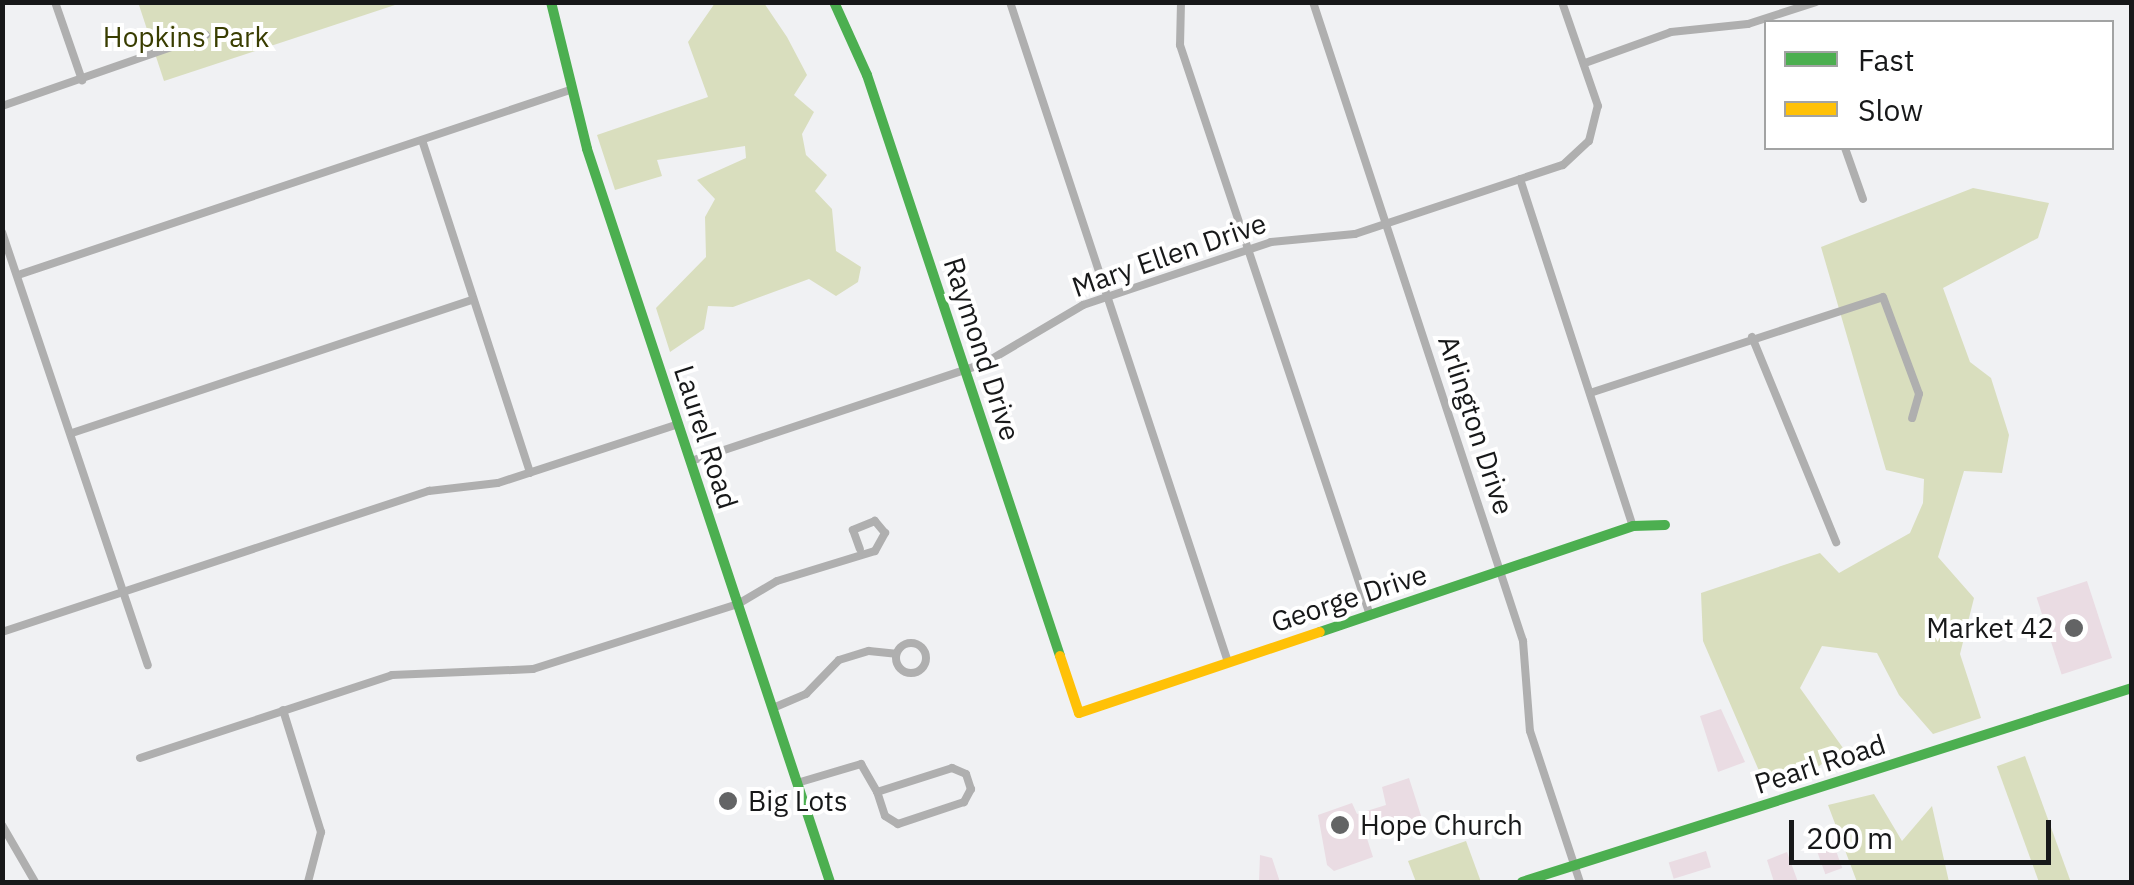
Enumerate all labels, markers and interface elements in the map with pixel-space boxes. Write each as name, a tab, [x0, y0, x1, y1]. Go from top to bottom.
park label: Hopkins Park	[103, 20, 269, 54]
legend	[1764, 20, 2114, 150]
text: Fast	[1858, 40, 1915, 79]
text: Slow	[1858, 90, 1923, 129]
street label: Mary Ellen Drive	[1068, 206, 1270, 304]
street label: Raymond Drive	[937, 253, 1027, 445]
street label: Arlington Drive	[1431, 331, 1521, 519]
street label: Laurel Road	[667, 361, 745, 513]
street label: George Drive	[1267, 557, 1431, 639]
place label: Market 42	[1926, 611, 2054, 645]
marker: Market 42	[2063, 617, 2085, 639]
street label: Pearl Road	[1750, 727, 1890, 801]
place label: Big Lots	[748, 784, 848, 818]
marker: Big Lots	[717, 790, 739, 812]
scale bar	[1794, 800, 2056, 862]
place label: Hope Church	[1360, 808, 1523, 842]
marker: Hope Church	[1329, 814, 1351, 836]
text: 200 m	[1806, 818, 1893, 857]

